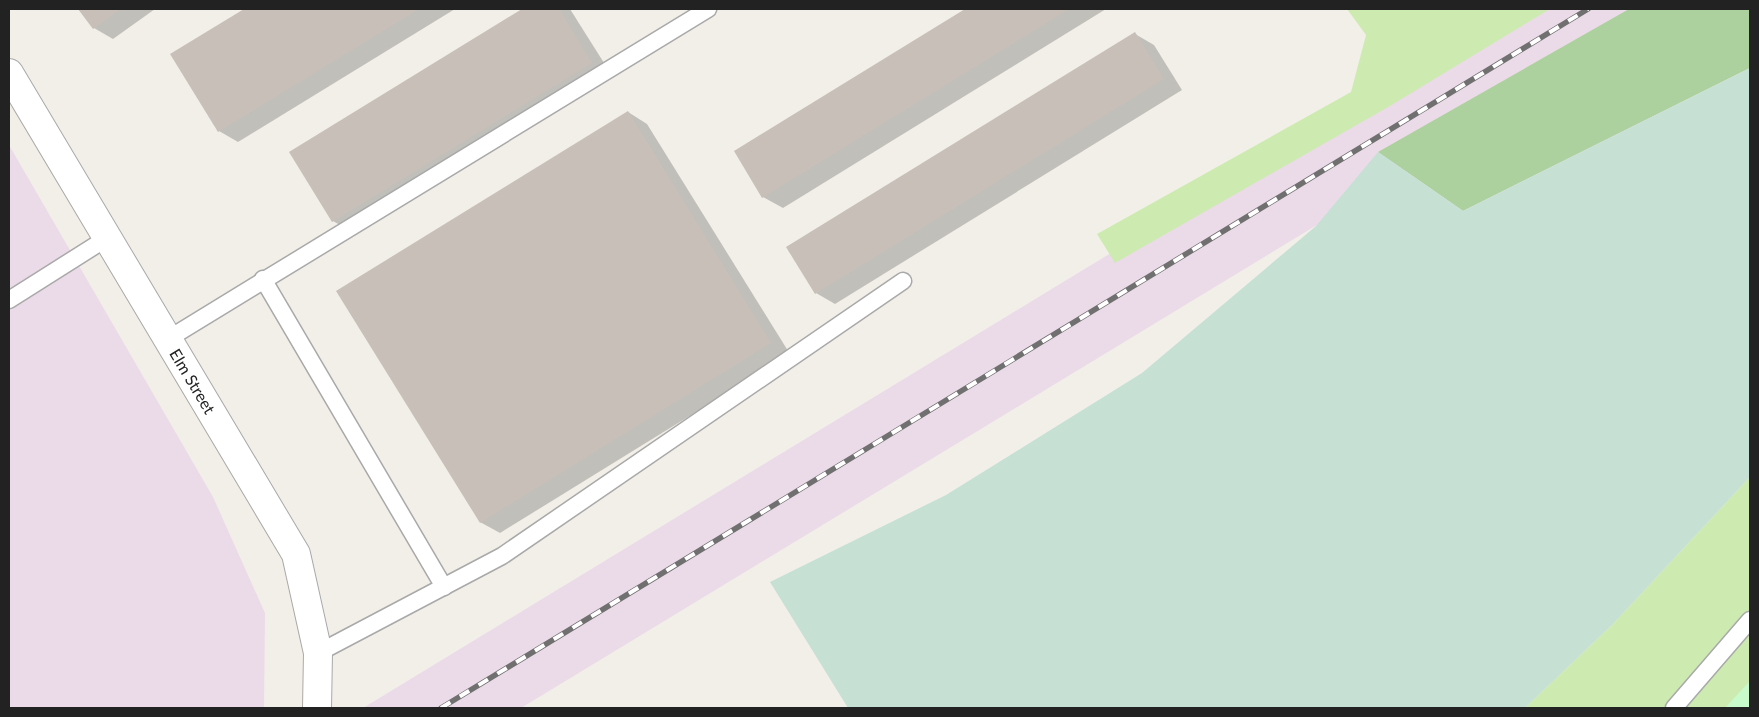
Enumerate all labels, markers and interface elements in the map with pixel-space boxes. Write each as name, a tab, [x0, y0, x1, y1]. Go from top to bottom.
street label: Elm Street	[166, 345, 220, 417]

